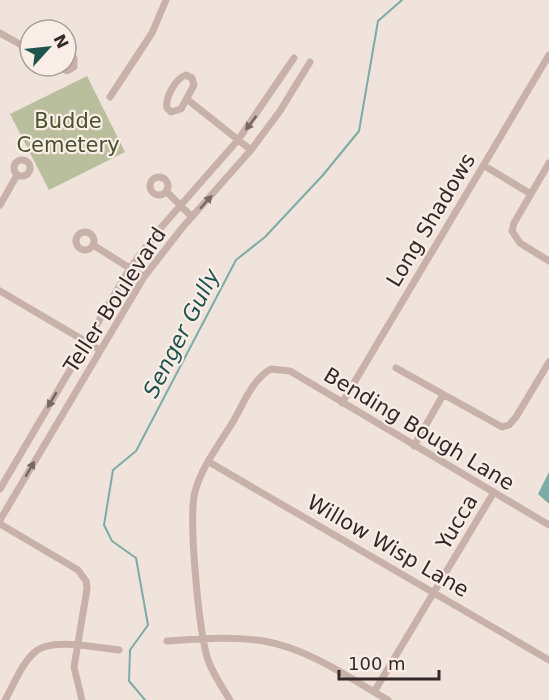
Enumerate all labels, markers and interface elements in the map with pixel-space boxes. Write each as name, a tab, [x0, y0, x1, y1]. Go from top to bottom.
north arrow	[18, 18, 78, 78]
text: N	[49, 31, 72, 52]
park label: Budde Cemetery	[16, 109, 120, 157]
one-way arrow	[245, 115, 257, 131]
street label: Long Shadows	[382, 149, 480, 291]
one-way arrow	[198, 195, 212, 209]
street label: Teller Boulevard	[59, 223, 171, 378]
water label: Senger Gully	[138, 264, 225, 402]
street label: Bending Bough Lane	[319, 363, 519, 495]
one-way arrow	[47, 392, 57, 409]
one-way arrow	[24, 461, 34, 478]
street label: Willow Wisp Lane	[303, 490, 473, 602]
street label: Yucca	[431, 490, 483, 555]
scale bar	[339, 643, 440, 681]
text: 100 m	[348, 653, 406, 674]

